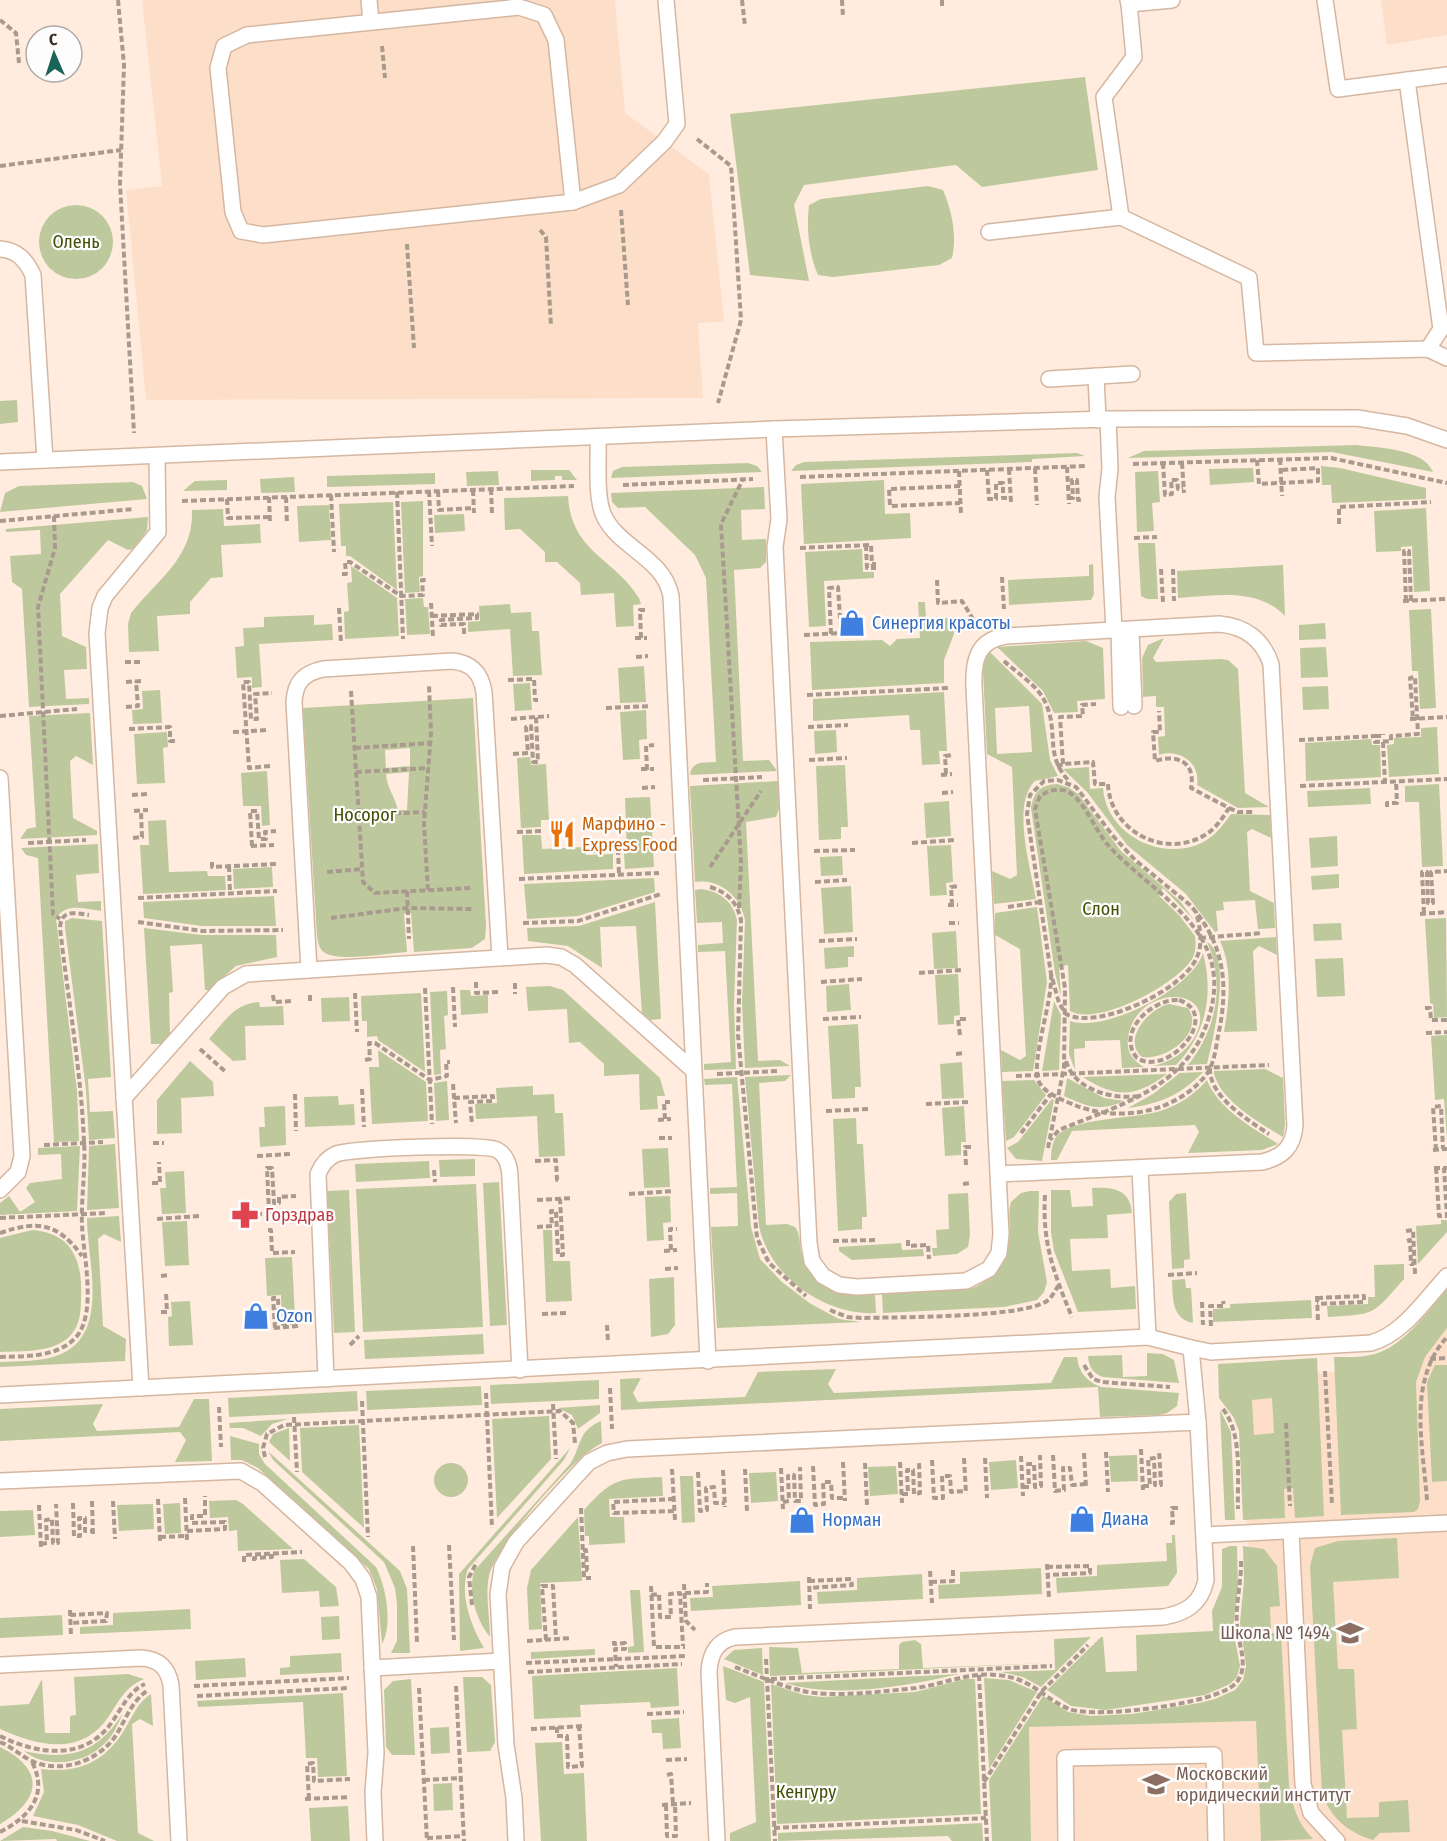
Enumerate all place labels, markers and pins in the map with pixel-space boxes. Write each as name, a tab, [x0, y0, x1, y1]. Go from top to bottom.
shop icon: Синергия красоты	[837, 608, 867, 638]
place label: Синергия красоты	[872, 612, 1011, 634]
place label: Марфино - Express Food	[582, 813, 678, 856]
restaurant icon: Марфино - Express Food	[547, 819, 577, 849]
pharmacy icon: Горздрав	[230, 1200, 260, 1230]
place label: Горздрав	[265, 1204, 334, 1226]
shop icon: Ozon	[241, 1301, 271, 1331]
place label: Ozon	[276, 1305, 313, 1327]
shop icon: Диана	[1067, 1504, 1097, 1534]
shop icon: Норман	[787, 1505, 817, 1535]
place label: Диана	[1101, 1508, 1149, 1530]
place label: Норман	[822, 1509, 881, 1531]
school or university icon: Школа № 1494	[1335, 1618, 1365, 1648]
place label: Школа № 1494	[1220, 1622, 1330, 1644]
place label: Московский юридический институт	[1176, 1763, 1352, 1806]
school or university icon: Московский юридический институт	[1141, 1769, 1171, 1799]

